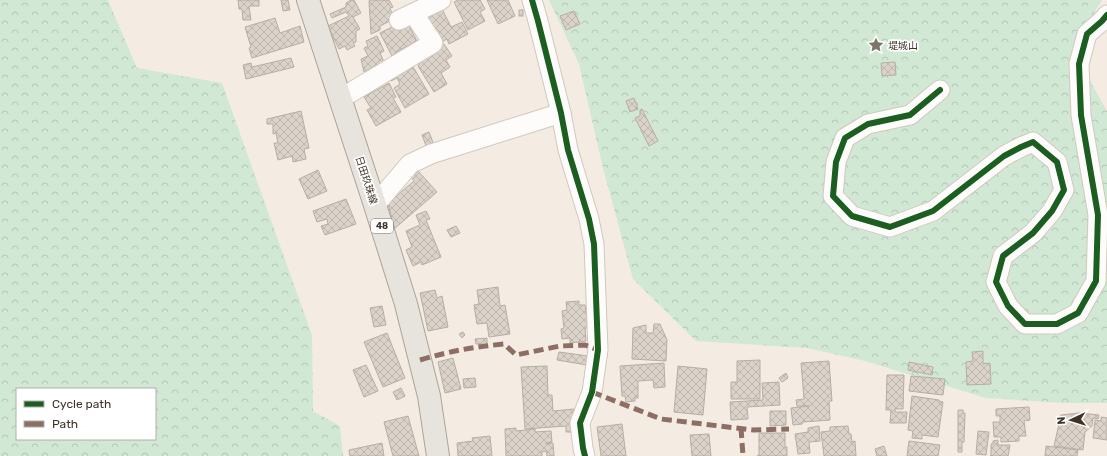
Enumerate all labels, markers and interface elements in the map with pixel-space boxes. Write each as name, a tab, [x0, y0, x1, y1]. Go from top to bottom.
place icon: 堤城山	[867, 36, 885, 54]
place label: 堤城山	[888, 40, 918, 52]
street label: 日田玖珠線	[353, 155, 379, 206]
road number: 48	[371, 219, 393, 233]
legend	[16, 388, 156, 440]
text: Cycle path	[52, 397, 111, 411]
north arrow	[1051, 400, 1091, 440]
text: N	[1055, 416, 1068, 425]
text: Path	[52, 417, 78, 431]

